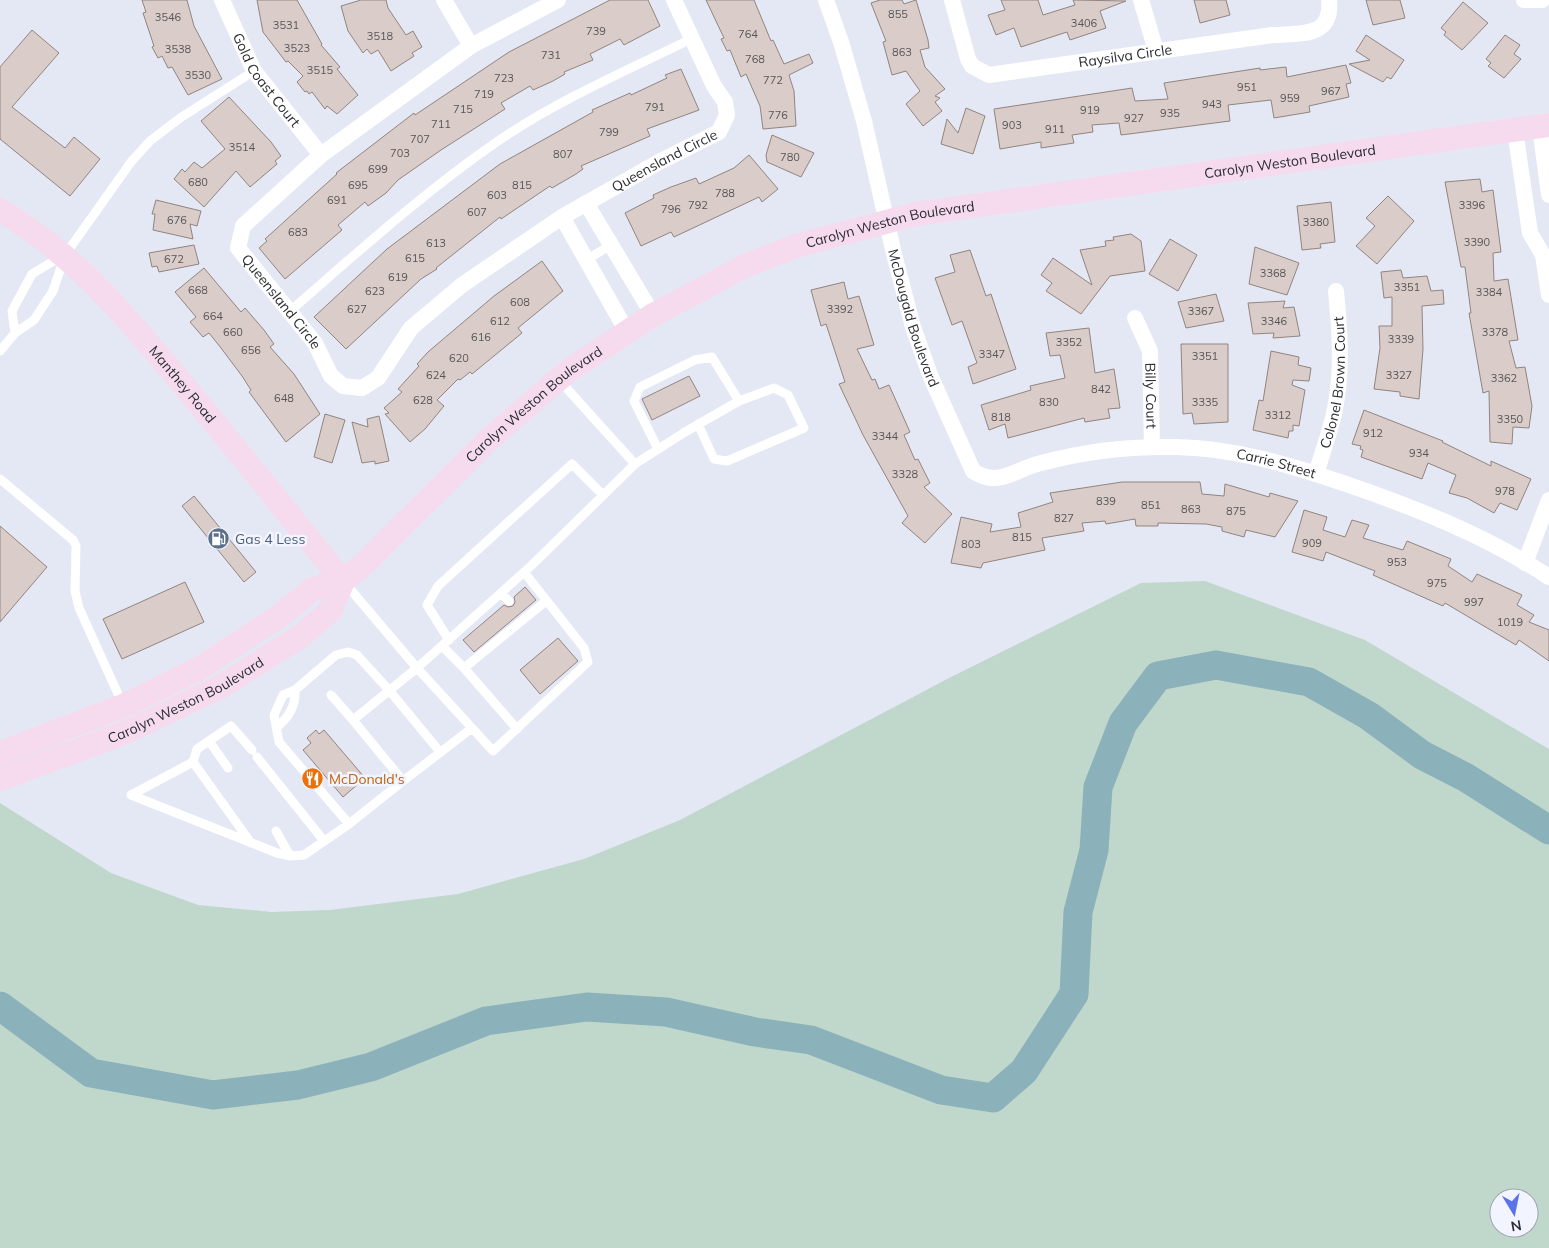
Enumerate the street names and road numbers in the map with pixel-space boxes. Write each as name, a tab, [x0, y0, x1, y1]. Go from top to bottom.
street label: Gold Coast Court	[229, 30, 304, 131]
street label: Raysilva Circle	[1077, 40, 1173, 71]
street label: Queensland Circle	[608, 125, 720, 196]
street label: Carolyn Weston Boulevard	[1203, 140, 1377, 182]
street label: Carolyn Weston Boulevard	[804, 197, 976, 252]
street label: McDougald Boulevard	[884, 247, 943, 390]
street label: Queensland Circle	[238, 251, 325, 352]
street label: Colonel Brown Court	[1316, 316, 1349, 451]
street label: Manthey Road	[145, 342, 220, 427]
street label: Carolyn Weston Boulevard	[462, 342, 606, 466]
street label: Billy Court	[1141, 362, 1161, 429]
street label: Carrie Street	[1235, 445, 1318, 482]
street label: Carolyn Weston Boulevard	[105, 653, 267, 747]

